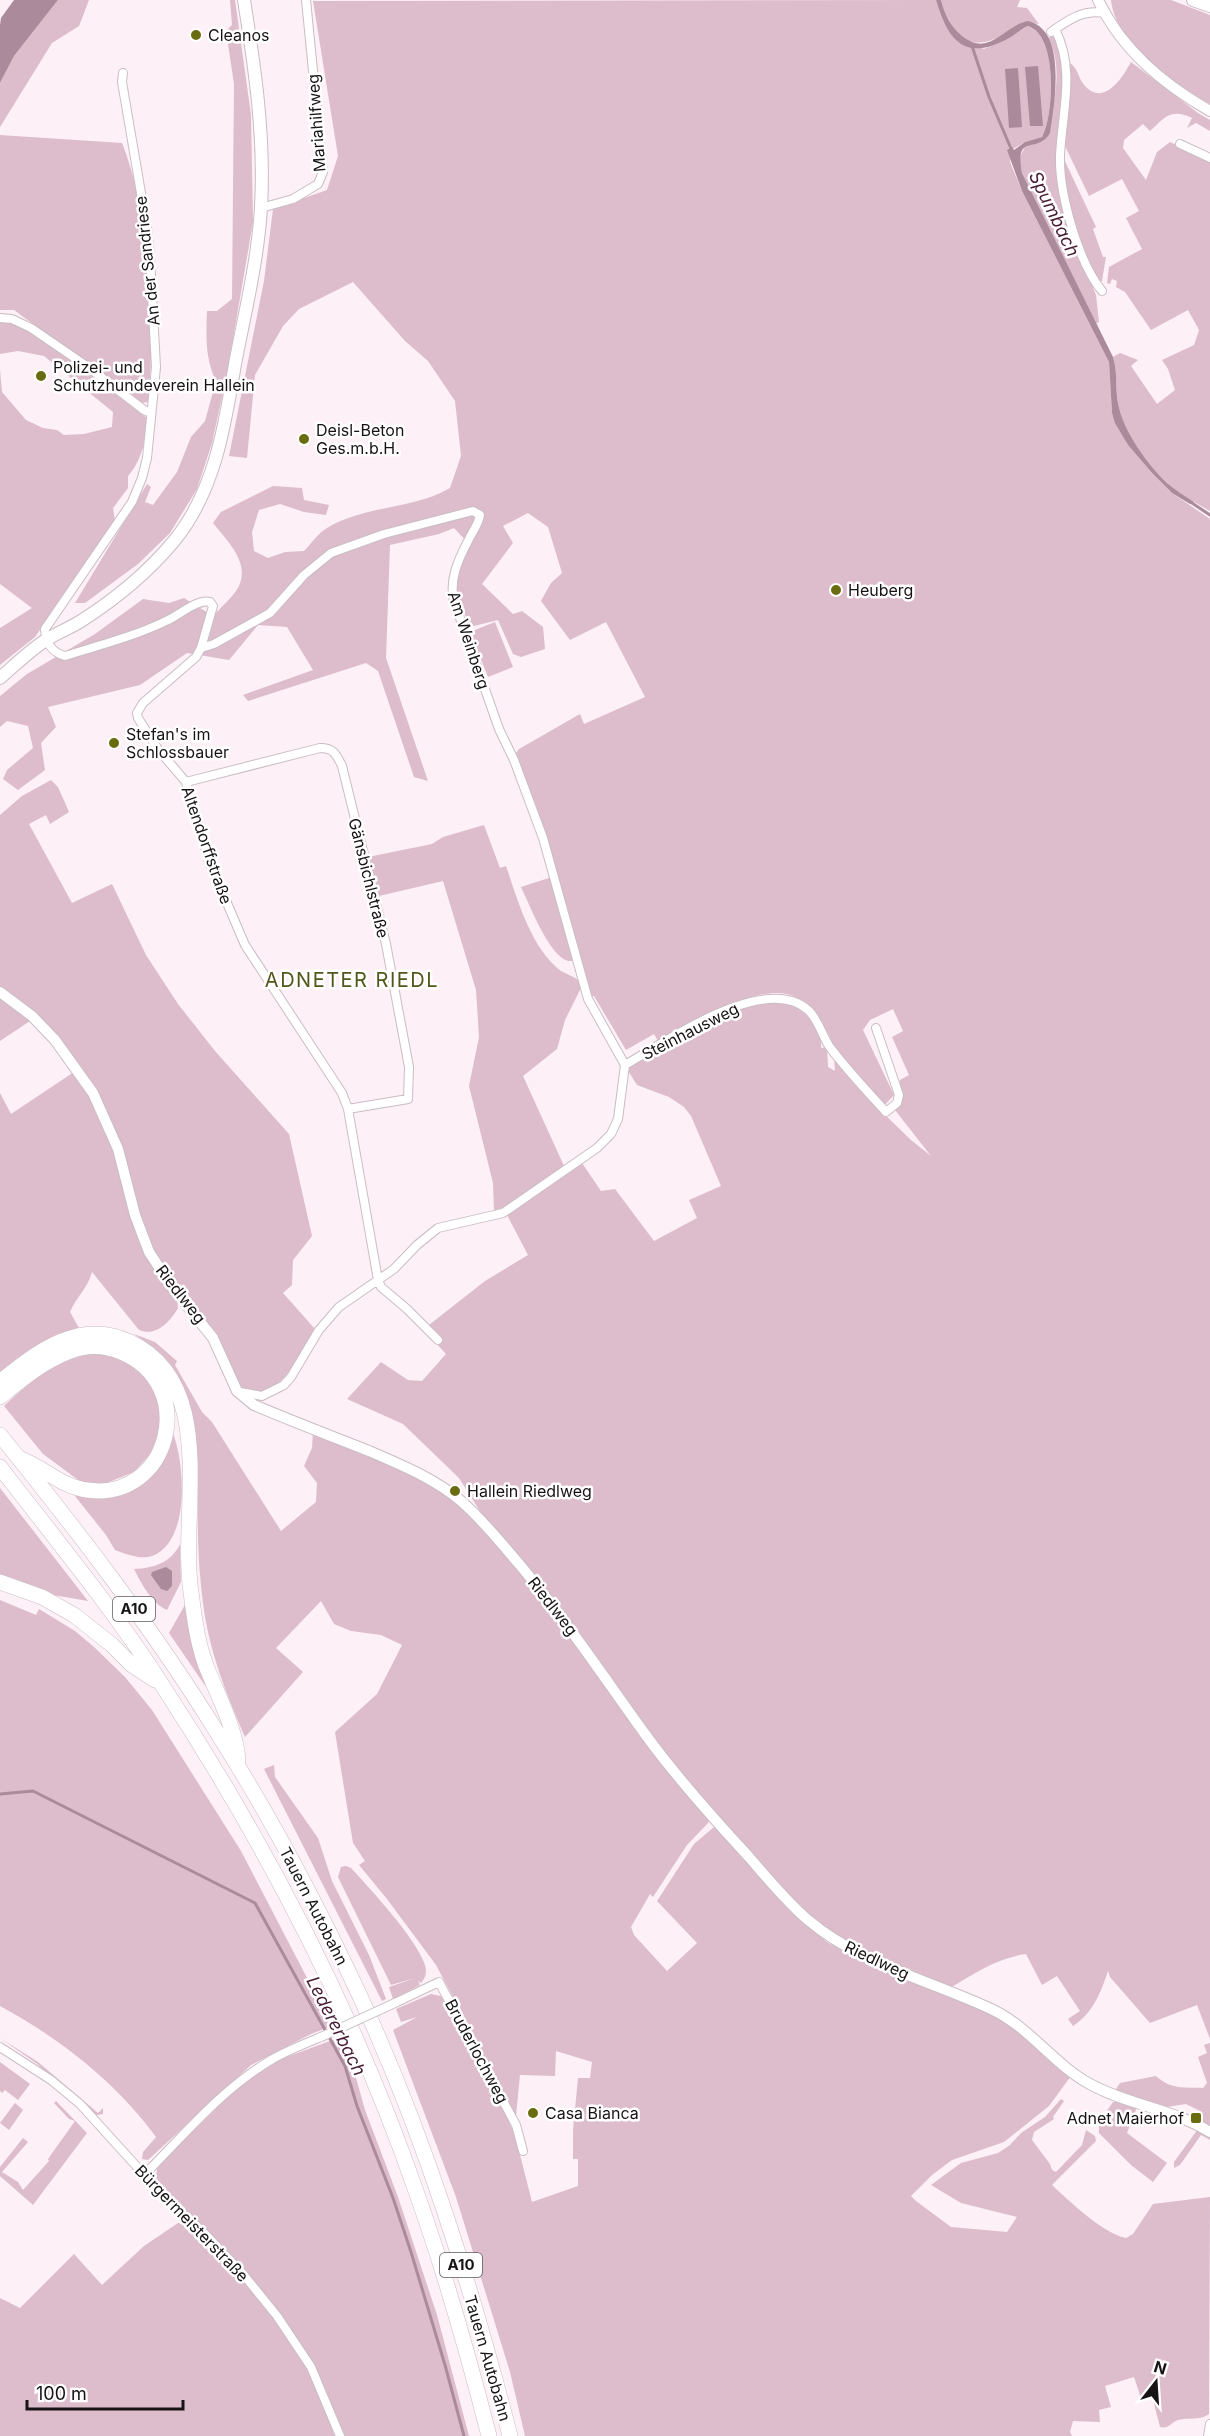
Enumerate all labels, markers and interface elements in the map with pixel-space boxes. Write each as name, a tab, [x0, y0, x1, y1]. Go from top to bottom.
place label: Cleanos	[208, 25, 270, 45]
marker: Cleanos	[189, 28, 203, 42]
street label: Mariahilfweg	[303, 73, 329, 173]
water label: Spumbach	[1025, 168, 1084, 260]
street label: An der Sandriese	[130, 195, 164, 327]
place label: Polizei- und Schutzhundeverein Hallein	[53, 357, 255, 395]
marker: Polizei- und Schutzhundeverein Hallein	[34, 369, 48, 383]
place label: Deisl-Beton Ges.m.b.H.	[316, 420, 404, 458]
marker: Deisl-Beton Ges.m.b.H.	[297, 432, 311, 446]
place label: Heuberg	[848, 580, 913, 600]
marker: Heuberg	[829, 583, 843, 597]
street label: Am Weinberg	[444, 588, 494, 692]
place label: Stefan's im Schlossbauer	[126, 724, 229, 762]
marker: Stefan's im Schlossbauer	[107, 736, 121, 750]
street label: Altendorffstraße	[177, 783, 237, 907]
street label: Gänsbichlstraße	[344, 816, 394, 940]
district label: ADNETER RIEDL	[265, 968, 439, 992]
street label: Steinhausweg	[638, 998, 742, 1064]
street label: Riedlweg	[152, 1261, 210, 1327]
place label: Hallein Riedlweg	[467, 1481, 592, 1501]
marker: Hallein Riedlweg	[448, 1484, 462, 1498]
street label: Riedlweg	[524, 1573, 582, 1639]
road number: A10	[113, 1597, 155, 1621]
street label: Tauern Autobahn	[276, 1843, 352, 1969]
street label: Riedlweg	[841, 1936, 913, 1984]
water label: Ledererbach	[302, 1973, 371, 2079]
street label: Bruderlochweg	[441, 1995, 513, 2107]
place label: Casa Bianca	[545, 2103, 639, 2123]
marker: Casa Bianca	[526, 2106, 540, 2120]
place label: Adnet Maierhof	[1067, 2108, 1184, 2128]
marker: Adnet Maierhof	[1189, 2111, 1203, 2125]
street label: Bürgermeisterstraße	[131, 2160, 253, 2286]
road number: A10	[440, 2253, 482, 2277]
street label: Tauern Autobahn	[460, 2293, 516, 2423]
north arrow	[1126, 2352, 1186, 2412]
text: N	[1152, 2356, 1169, 2379]
scale bar	[27, 2373, 183, 2411]
text: 100 m	[36, 2383, 87, 2404]

